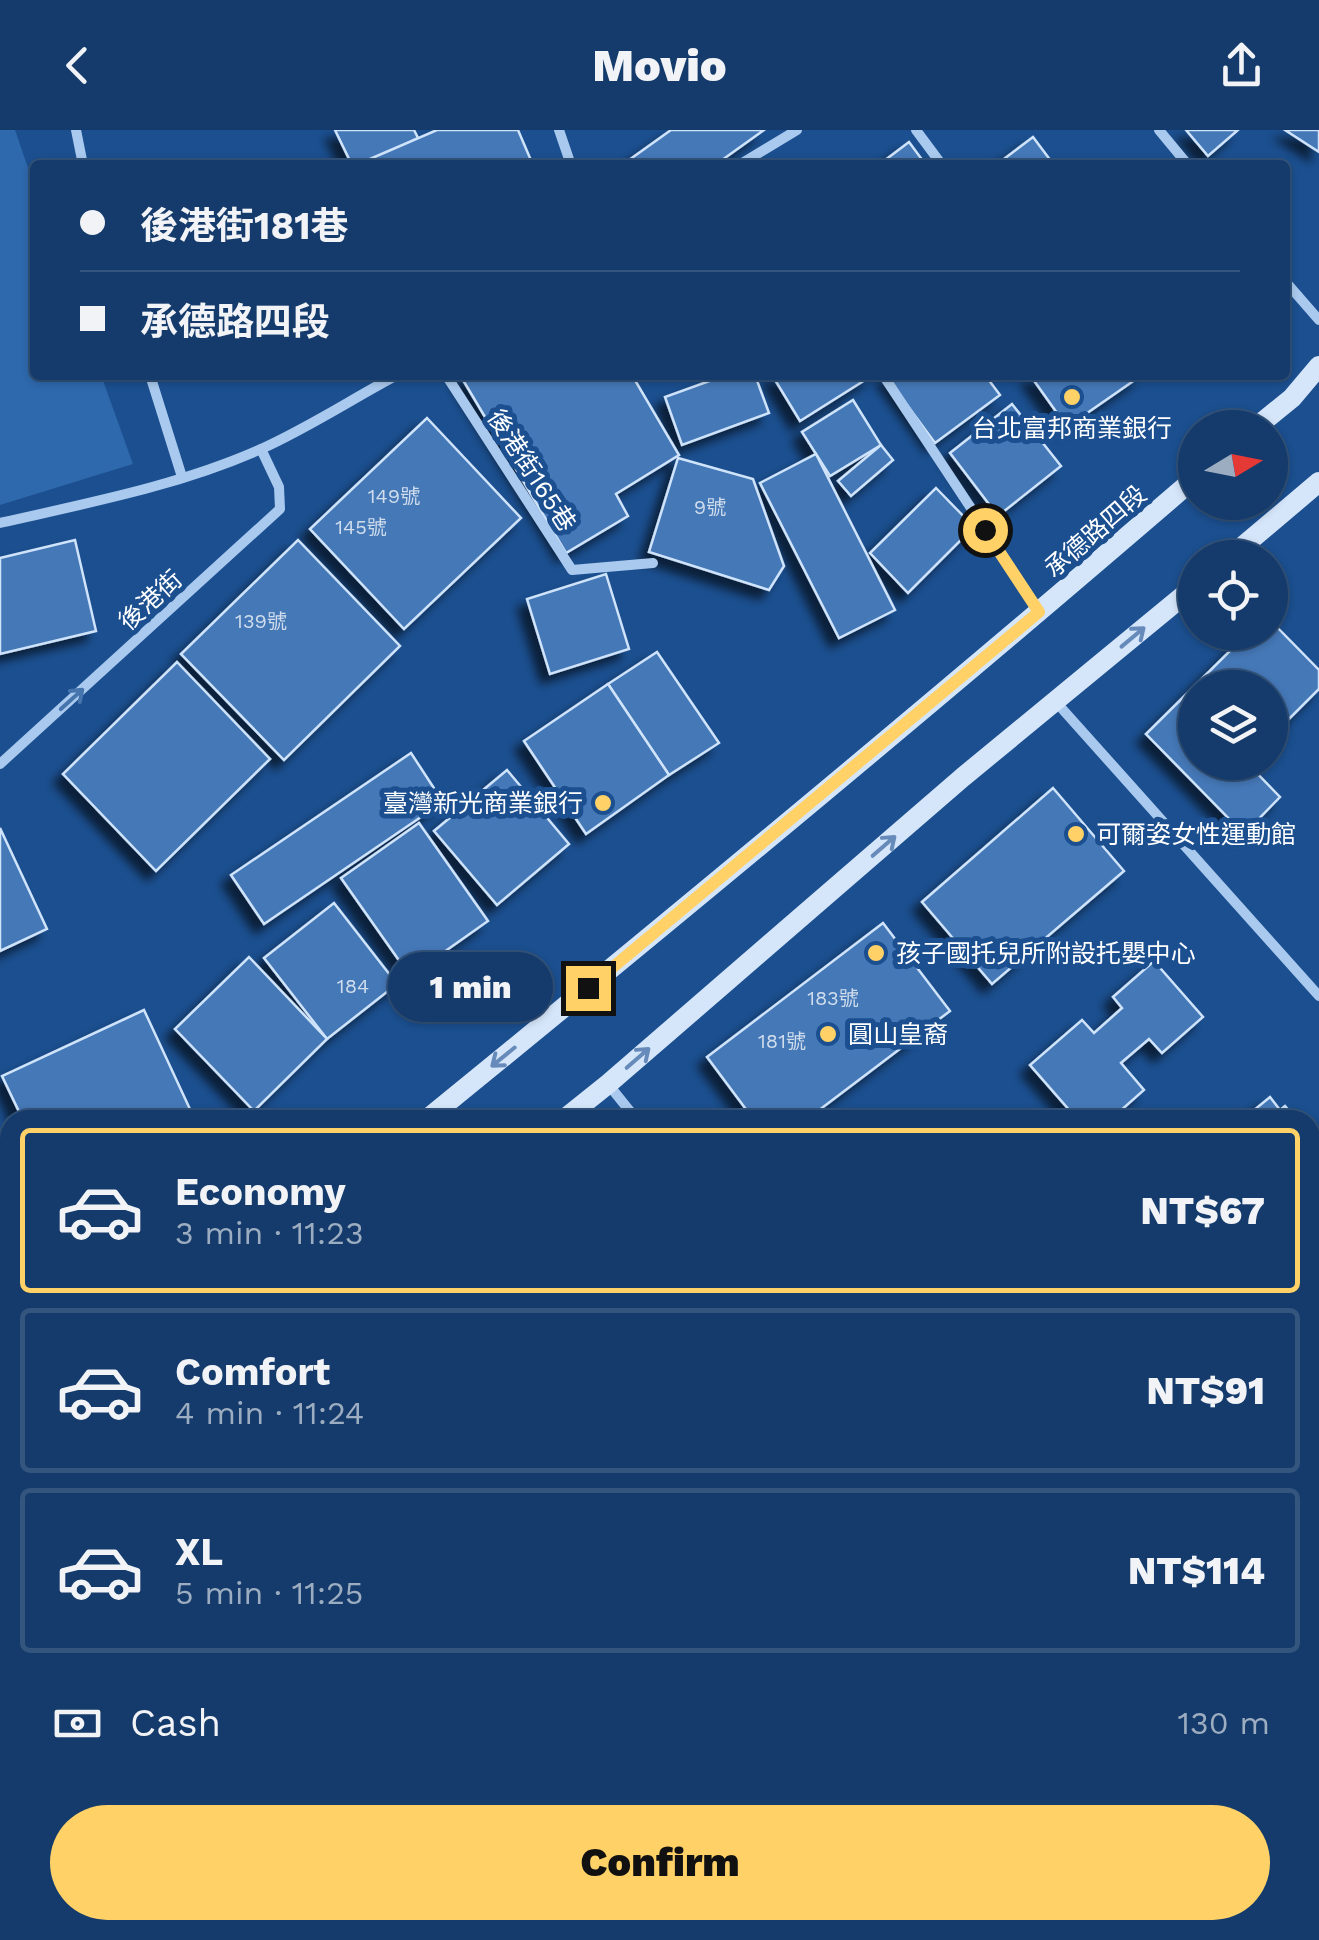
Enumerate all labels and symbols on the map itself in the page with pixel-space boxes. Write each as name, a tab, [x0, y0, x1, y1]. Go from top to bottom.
marker: 台北富邦商業銀行	[1061, 386, 1083, 408]
street label: 後港街165巷	[481, 404, 582, 537]
north arrow	[1178, 410, 1288, 520]
place label: 台北富邦商業銀行	[972, 414, 1172, 443]
street label: 承德路四段	[1039, 479, 1152, 583]
house number: 149號	[368, 484, 420, 508]
house number: 9號	[694, 495, 726, 519]
route start	[963, 508, 1008, 553]
house number: 145號	[335, 515, 387, 539]
street label: 後港街	[113, 564, 188, 636]
house number: 139號	[235, 609, 287, 633]
one-way arrow	[1120, 626, 1146, 648]
one-way arrow	[59, 687, 84, 710]
place label: 臺灣新光商業銀行	[383, 789, 583, 818]
marker: 臺灣新光商業銀行	[592, 792, 614, 814]
place label: 可爾姿女性運動館	[1096, 820, 1296, 849]
marker: 可爾姿女性運動館	[1065, 823, 1087, 845]
one-way arrow	[871, 834, 896, 857]
place label: 孩子國托兒所附設托嬰中心	[896, 939, 1196, 968]
marker: 孩子國托兒所附設托嬰中心	[865, 942, 887, 964]
callout: 1 min	[388, 953, 553, 1023]
route end	[566, 966, 611, 1011]
house number: 184	[337, 974, 369, 998]
house number: 183號	[807, 986, 859, 1010]
place label: 圓山皇裔	[848, 1020, 948, 1049]
marker: 圓山皇裔	[817, 1023, 839, 1045]
house number: 181號	[758, 1029, 806, 1053]
one-way arrow	[491, 1046, 517, 1068]
one-way arrow	[625, 1047, 650, 1070]

